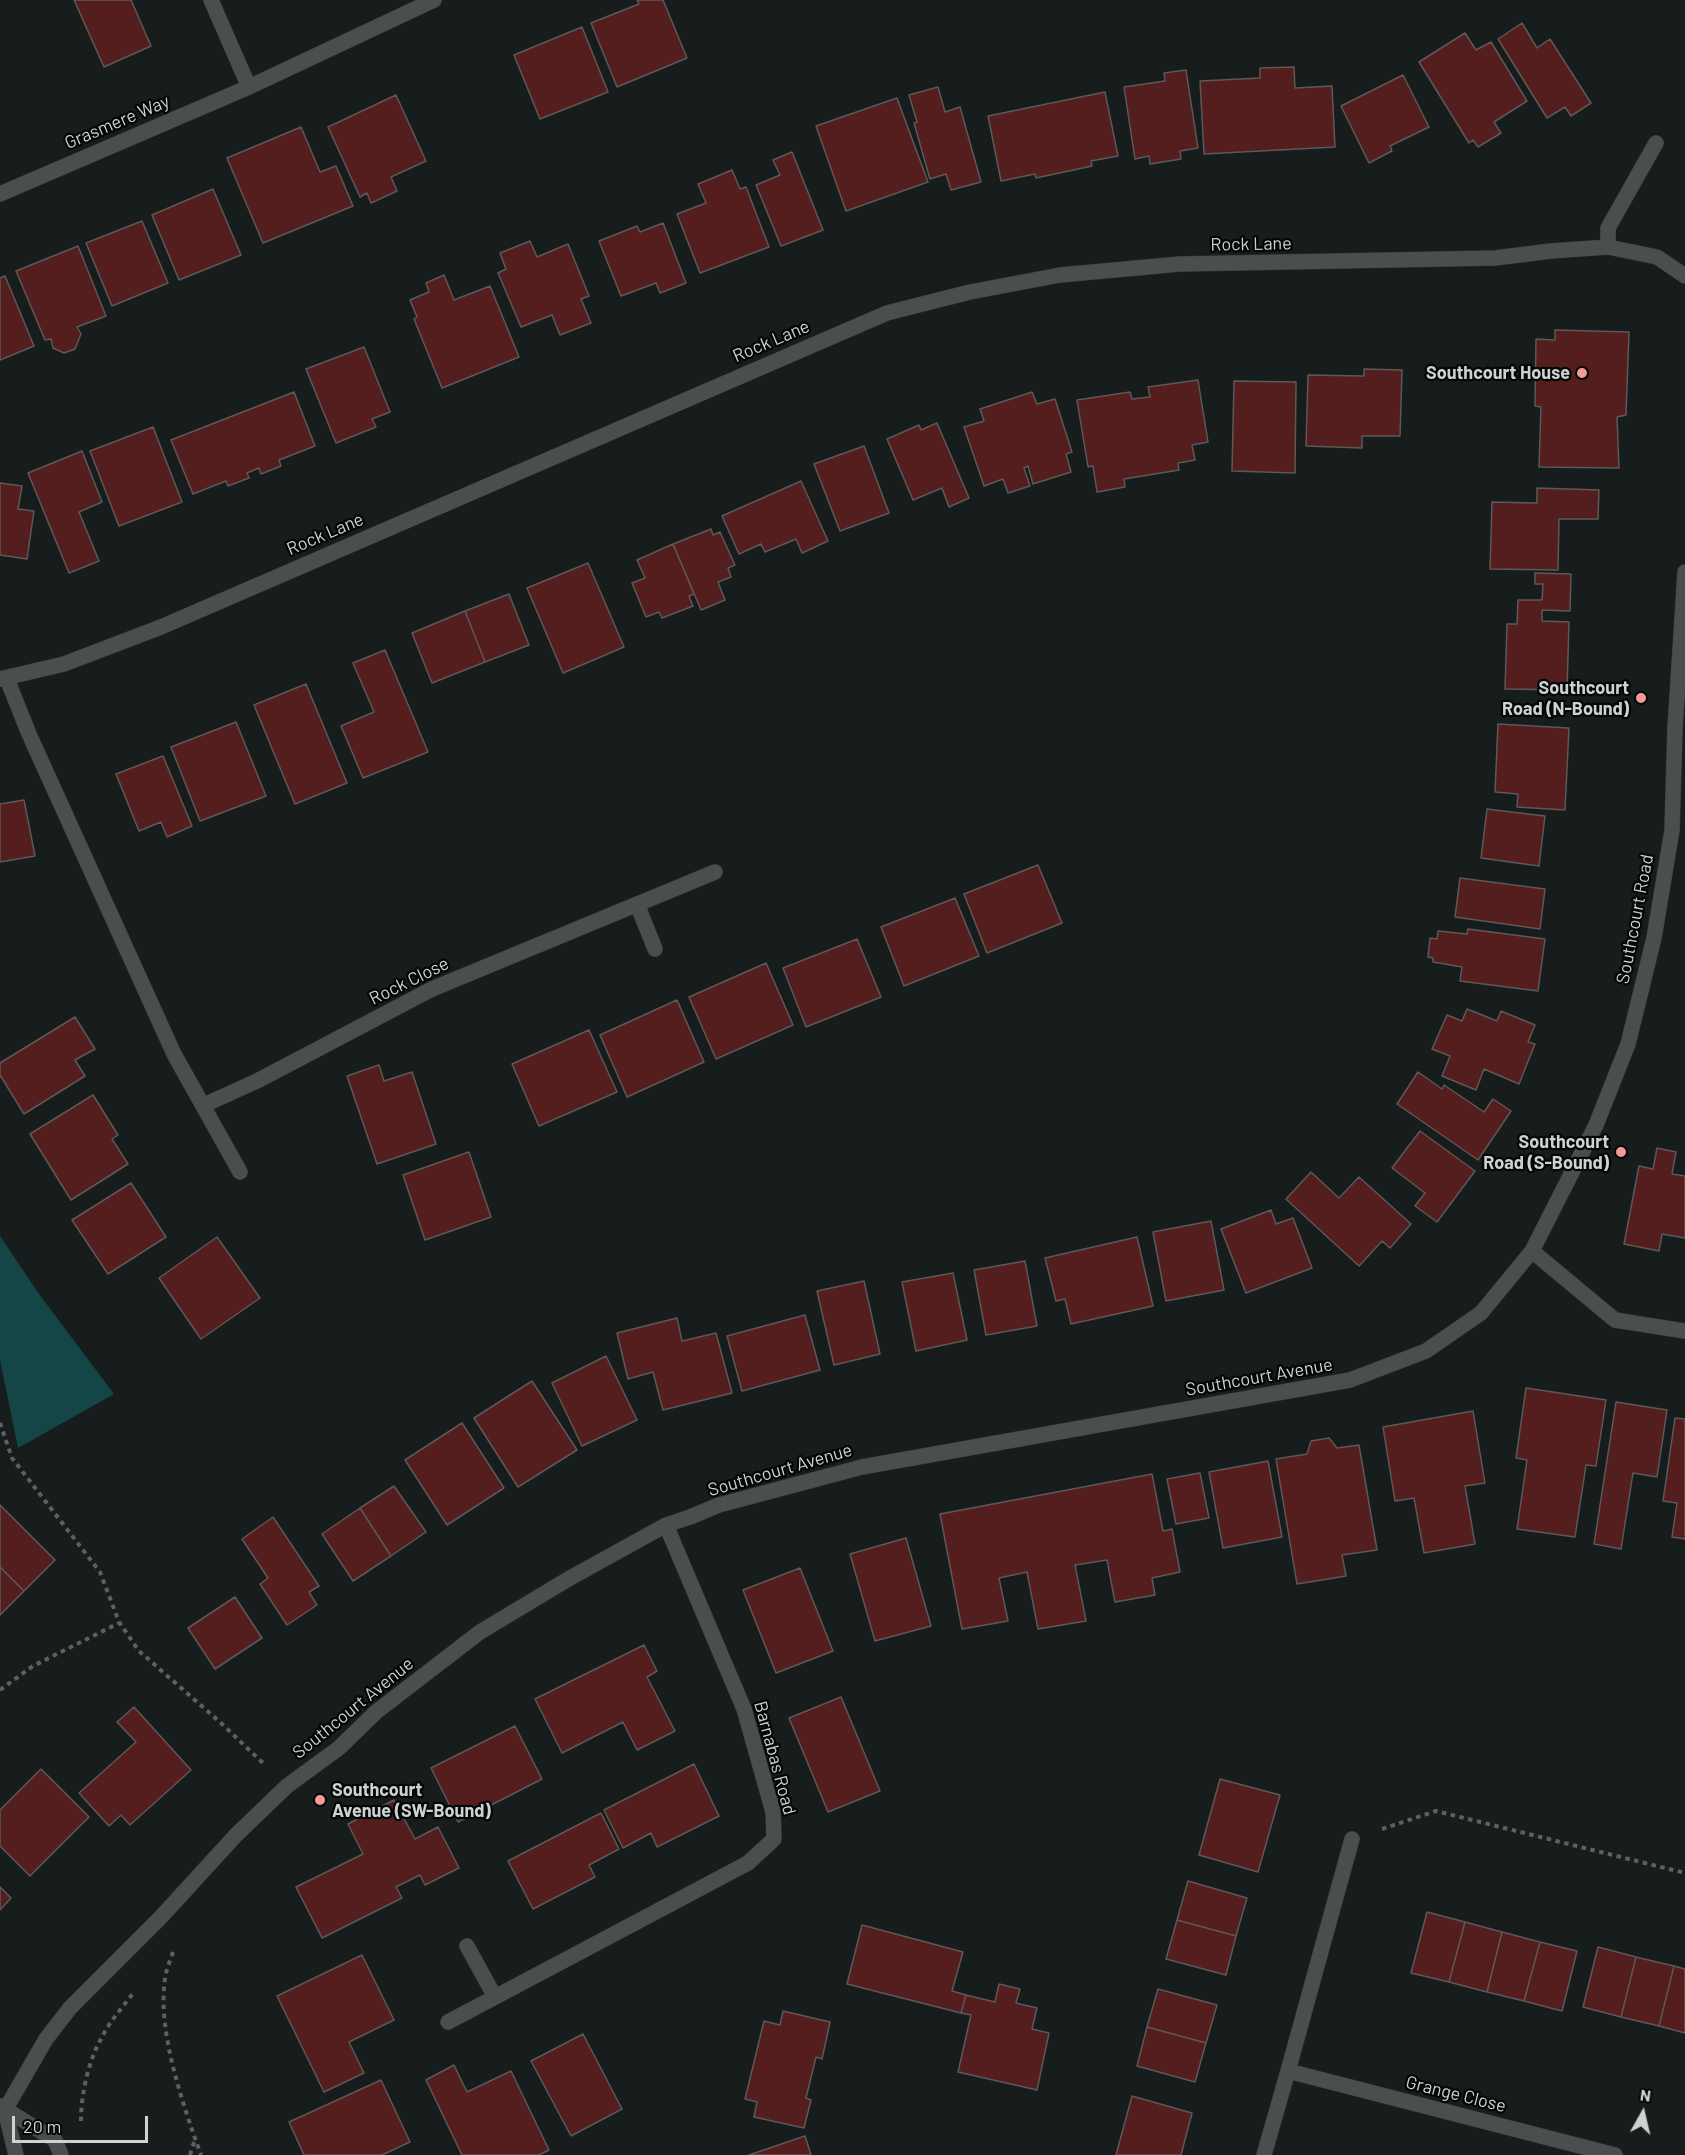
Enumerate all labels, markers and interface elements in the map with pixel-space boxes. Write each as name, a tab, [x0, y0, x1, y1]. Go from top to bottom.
street label: Grasmere Way	[61, 90, 173, 154]
street label: Rock Lane	[1210, 232, 1292, 256]
street label: Rock Lane	[729, 315, 813, 367]
place label: Southcourt House	[1426, 362, 1570, 384]
marker: Southcourt House	[1575, 366, 1589, 380]
street label: Rock Lane	[283, 508, 367, 560]
place label: Southcourt Road (N-Bound)	[1502, 677, 1629, 720]
marker: Southcourt Road (N-Bound)	[1634, 691, 1648, 705]
street label: Southcourt Road	[1612, 852, 1658, 986]
street label: Rock Close	[366, 952, 452, 1010]
place label: Southcourt Road (S-Bound)	[1483, 1131, 1609, 1174]
marker: Southcourt Road (S-Bound)	[1614, 1145, 1628, 1159]
street label: Southcourt Avenue	[1184, 1353, 1334, 1401]
street label: Southcourt Avenue	[705, 1439, 855, 1501]
street label: Southcourt Avenue	[288, 1653, 418, 1763]
street label: Barnabas Road	[749, 1699, 801, 1817]
place label: Southcourt Avenue (SW-Bound)	[332, 1779, 491, 1822]
marker: Southcourt Avenue (SW-Bound)	[313, 1793, 327, 1807]
street label: Grange Close	[1404, 2071, 1508, 2117]
north arrow	[1613, 2083, 1673, 2143]
text: N	[1639, 2085, 1652, 2105]
scale bar	[15, 2104, 152, 2142]
text: 20 m	[23, 2115, 61, 2137]

